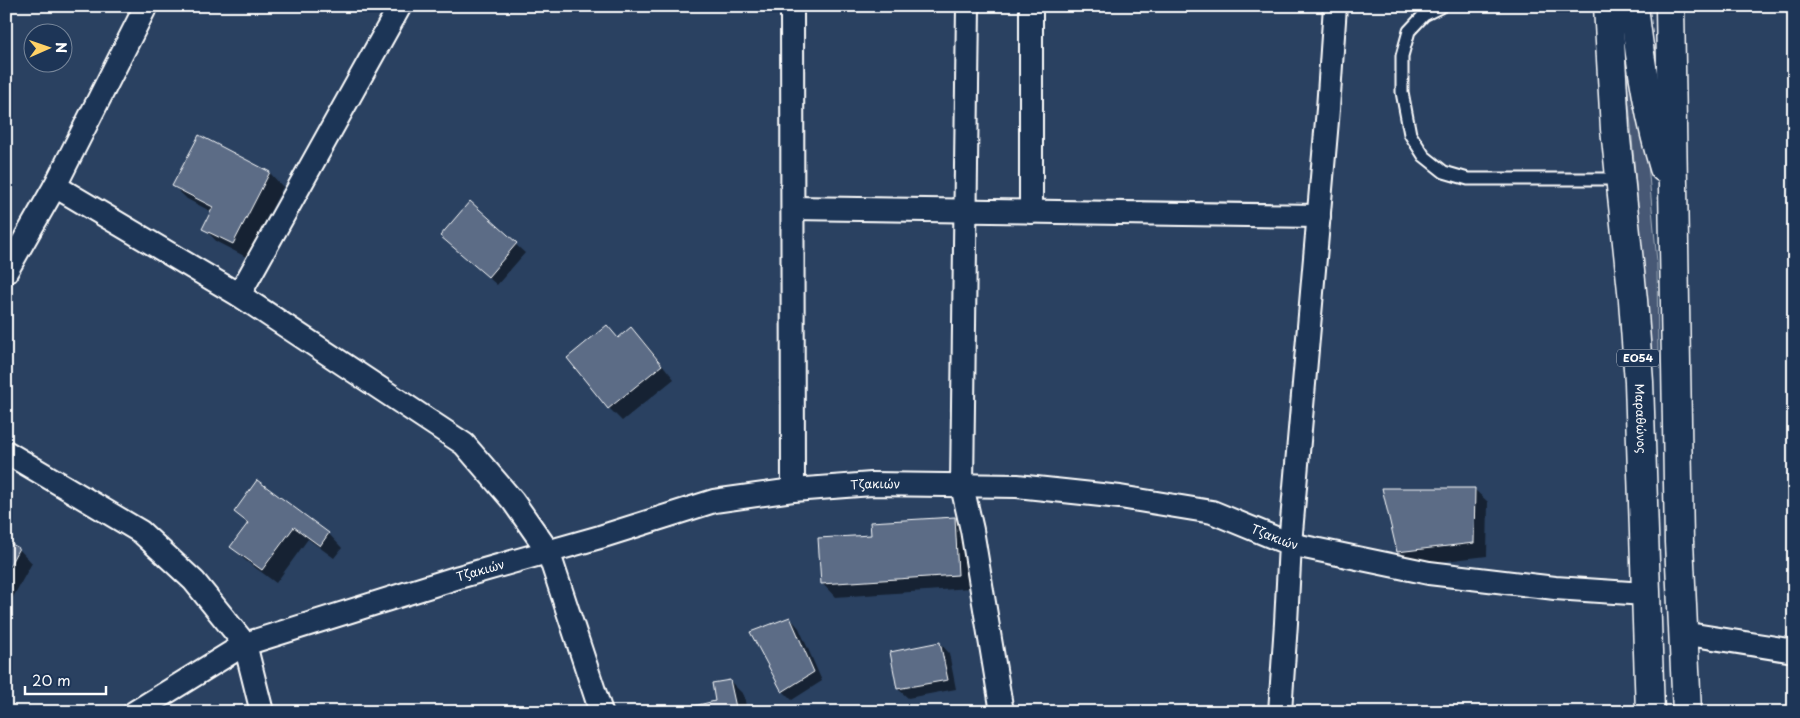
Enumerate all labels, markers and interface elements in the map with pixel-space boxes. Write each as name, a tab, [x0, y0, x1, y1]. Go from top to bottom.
north arrow	[22, 22, 72, 72]
text: N	[51, 42, 72, 53]
road number: ΕΟ54	[1617, 349, 1659, 366]
street label: Μαραθώνος	[1631, 383, 1651, 454]
street label: Τζακιών	[850, 474, 900, 494]
street label: Τζακιών	[1248, 519, 1300, 553]
street label: Τζακιών	[454, 554, 507, 585]
scale bar	[25, 663, 106, 695]
text: 20 m	[32, 668, 71, 691]

